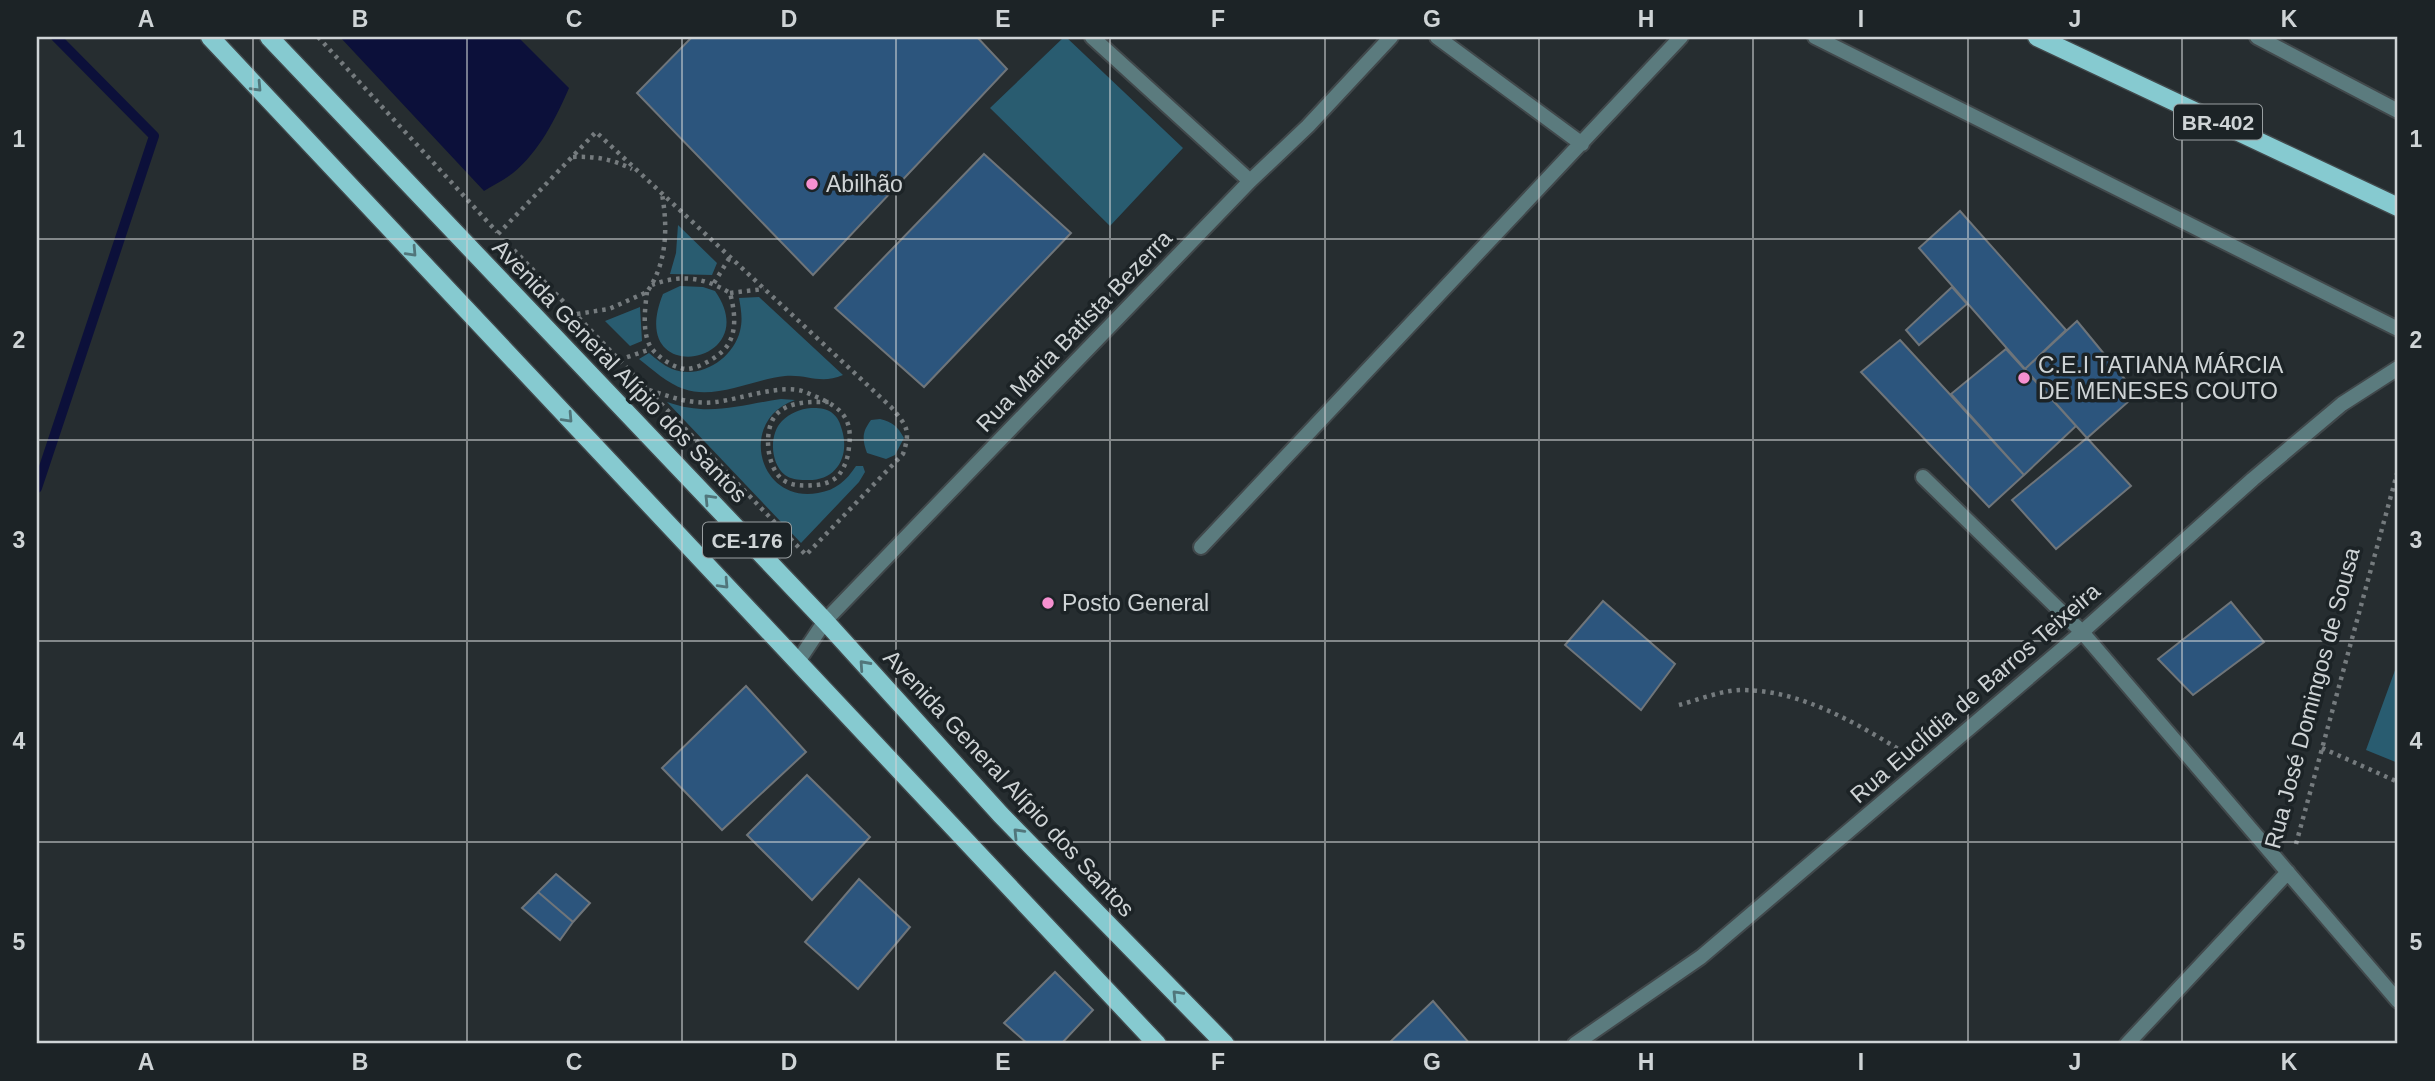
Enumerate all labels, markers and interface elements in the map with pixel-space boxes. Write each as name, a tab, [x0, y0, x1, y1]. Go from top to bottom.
text: A	[138, 6, 154, 32]
text: B	[352, 6, 368, 32]
text: C	[566, 6, 582, 32]
text: D	[781, 6, 797, 32]
text: E	[995, 6, 1011, 32]
text: F	[1211, 6, 1225, 32]
text: G	[1423, 6, 1441, 32]
text: H	[1638, 6, 1654, 32]
text: I	[1858, 6, 1864, 32]
text: J	[2069, 6, 2081, 32]
text: K	[2281, 6, 2298, 32]
one-way arrow	[248, 78, 261, 91]
road number: BR-402	[2174, 104, 2262, 140]
text: 1	[13, 126, 26, 152]
text: 1	[2410, 126, 2423, 152]
place label: Abilhão	[826, 171, 903, 197]
marker: Abilhão	[804, 176, 820, 192]
street label: Rua Maria Batista Bezerra	[971, 225, 1177, 437]
street label: Avenida General Alípio dos Santos	[487, 234, 753, 508]
one-way arrow	[404, 244, 417, 257]
text: 2	[13, 327, 25, 353]
text: 2	[2410, 327, 2422, 353]
place label: C.E.I TATIANA MÁRCIA DE MENESES COUTO	[2038, 352, 2284, 404]
marker: C.E.I TATIANA MÁRCIA DE MENESES COUTO	[2016, 370, 2032, 386]
one-way arrow	[560, 410, 572, 423]
one-way arrow	[704, 494, 717, 507]
road number: CE-176	[703, 522, 791, 558]
text: 3	[13, 527, 25, 553]
text: 3	[2410, 527, 2422, 553]
street label: Rua José Domingos de Sousa	[2259, 544, 2365, 851]
one-way arrow	[715, 576, 728, 589]
street label: Rua Euclídia de Barros Teixeira	[1845, 578, 2105, 808]
place label: Posto General	[1062, 590, 1209, 616]
marker: Posto General	[1040, 595, 1056, 611]
street label: Avenida General Alípio dos Santos	[878, 644, 1140, 922]
one-way arrow	[860, 660, 873, 673]
text: 4	[13, 728, 26, 754]
text: 4	[2410, 728, 2423, 754]
one-way arrow	[1013, 828, 1026, 841]
text: 5	[13, 929, 26, 955]
text: 5	[2410, 929, 2423, 955]
one-way arrow	[1172, 991, 1185, 1004]
text: A	[138, 1049, 154, 1075]
text: B	[352, 1049, 368, 1075]
text: C	[566, 1049, 582, 1075]
text: D	[781, 1049, 797, 1075]
text: E	[995, 1049, 1011, 1075]
text: F	[1211, 1049, 1225, 1075]
text: G	[1423, 1049, 1441, 1075]
text: H	[1638, 1049, 1654, 1075]
text: I	[1858, 1049, 1864, 1075]
text: J	[2069, 1049, 2081, 1075]
text: K	[2281, 1049, 2298, 1075]

